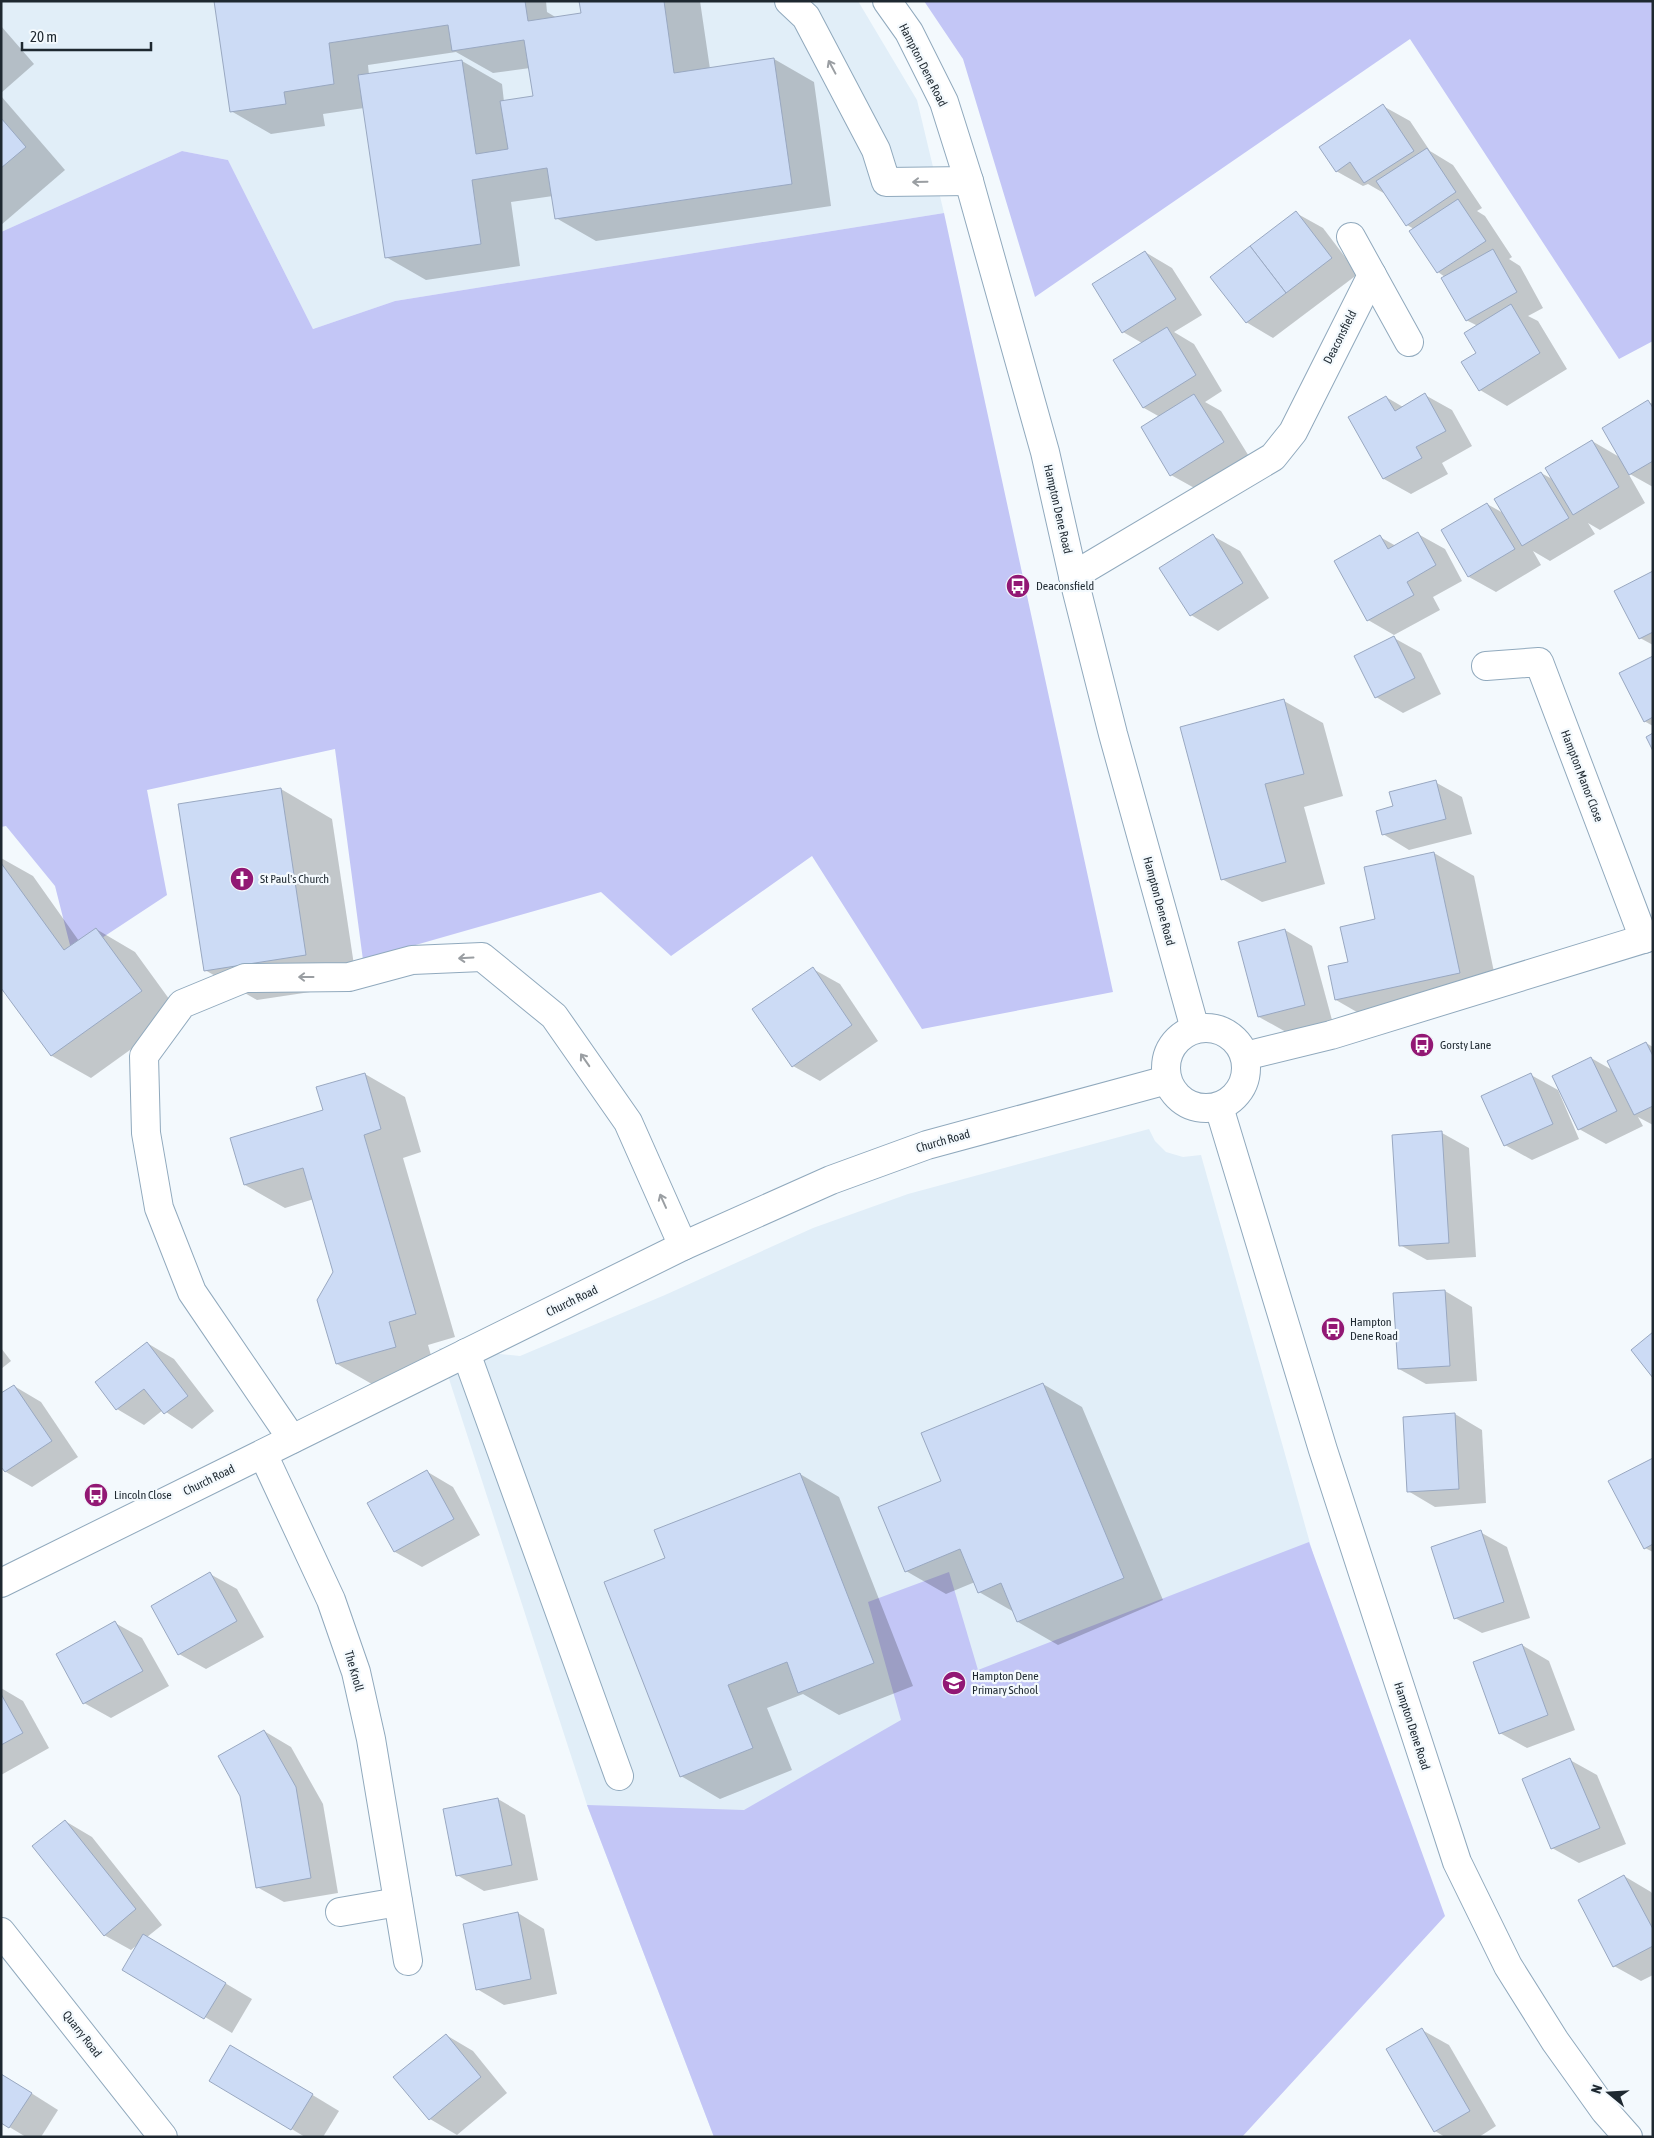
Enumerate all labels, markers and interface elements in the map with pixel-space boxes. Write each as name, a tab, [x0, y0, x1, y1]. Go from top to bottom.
scale bar	[22, 20, 151, 52]
street label: Hampton Dene Road	[896, 21, 950, 109]
text: 20 m	[30, 28, 57, 45]
one-way arrow	[827, 59, 837, 74]
one-way arrow	[913, 177, 929, 187]
street label: Deaconsfield	[1321, 308, 1359, 366]
street label: Hampton Dene Road	[1041, 463, 1075, 555]
bus stop icon: Deaconsfield	[1005, 573, 1031, 599]
place label: Deaconsfield	[1036, 579, 1094, 593]
street label: Hampton Manor Close	[1558, 728, 1606, 824]
street label: Hampton Dene Road	[1140, 855, 1178, 947]
church icon: St Paul's Church	[229, 866, 255, 892]
place label: St Paul's Church	[260, 872, 329, 886]
one-way arrow	[459, 953, 475, 962]
one-way arrow	[298, 972, 314, 982]
bus stop icon: Gorsty Lane	[1409, 1032, 1435, 1058]
place label: Gorsty Lane	[1440, 1038, 1491, 1052]
one-way arrow	[580, 1053, 590, 1067]
street label: Church Road	[914, 1127, 972, 1155]
one-way arrow	[658, 1194, 668, 1209]
street label: Church Road	[544, 1283, 600, 1319]
place label: Hampton Dene Road	[1350, 1315, 1398, 1343]
bus stop icon: Hampton Dene Road	[1320, 1316, 1346, 1342]
street label: Church Road	[181, 1462, 237, 1498]
bus stop icon: Lincoln Close	[83, 1482, 109, 1508]
place label: Lincoln Close	[114, 1488, 172, 1502]
street label: The Knoll	[342, 1649, 367, 1694]
place label: Hampton Dene Primary School	[972, 1669, 1039, 1697]
school or university icon: Hampton Dene Primary School	[941, 1670, 967, 1696]
street label: Hampton Dene Road	[1391, 1680, 1433, 1772]
street label: Quarry Road	[60, 2008, 104, 2060]
north arrow	[1584, 2068, 1634, 2118]
text: N	[1588, 2083, 1606, 2095]

